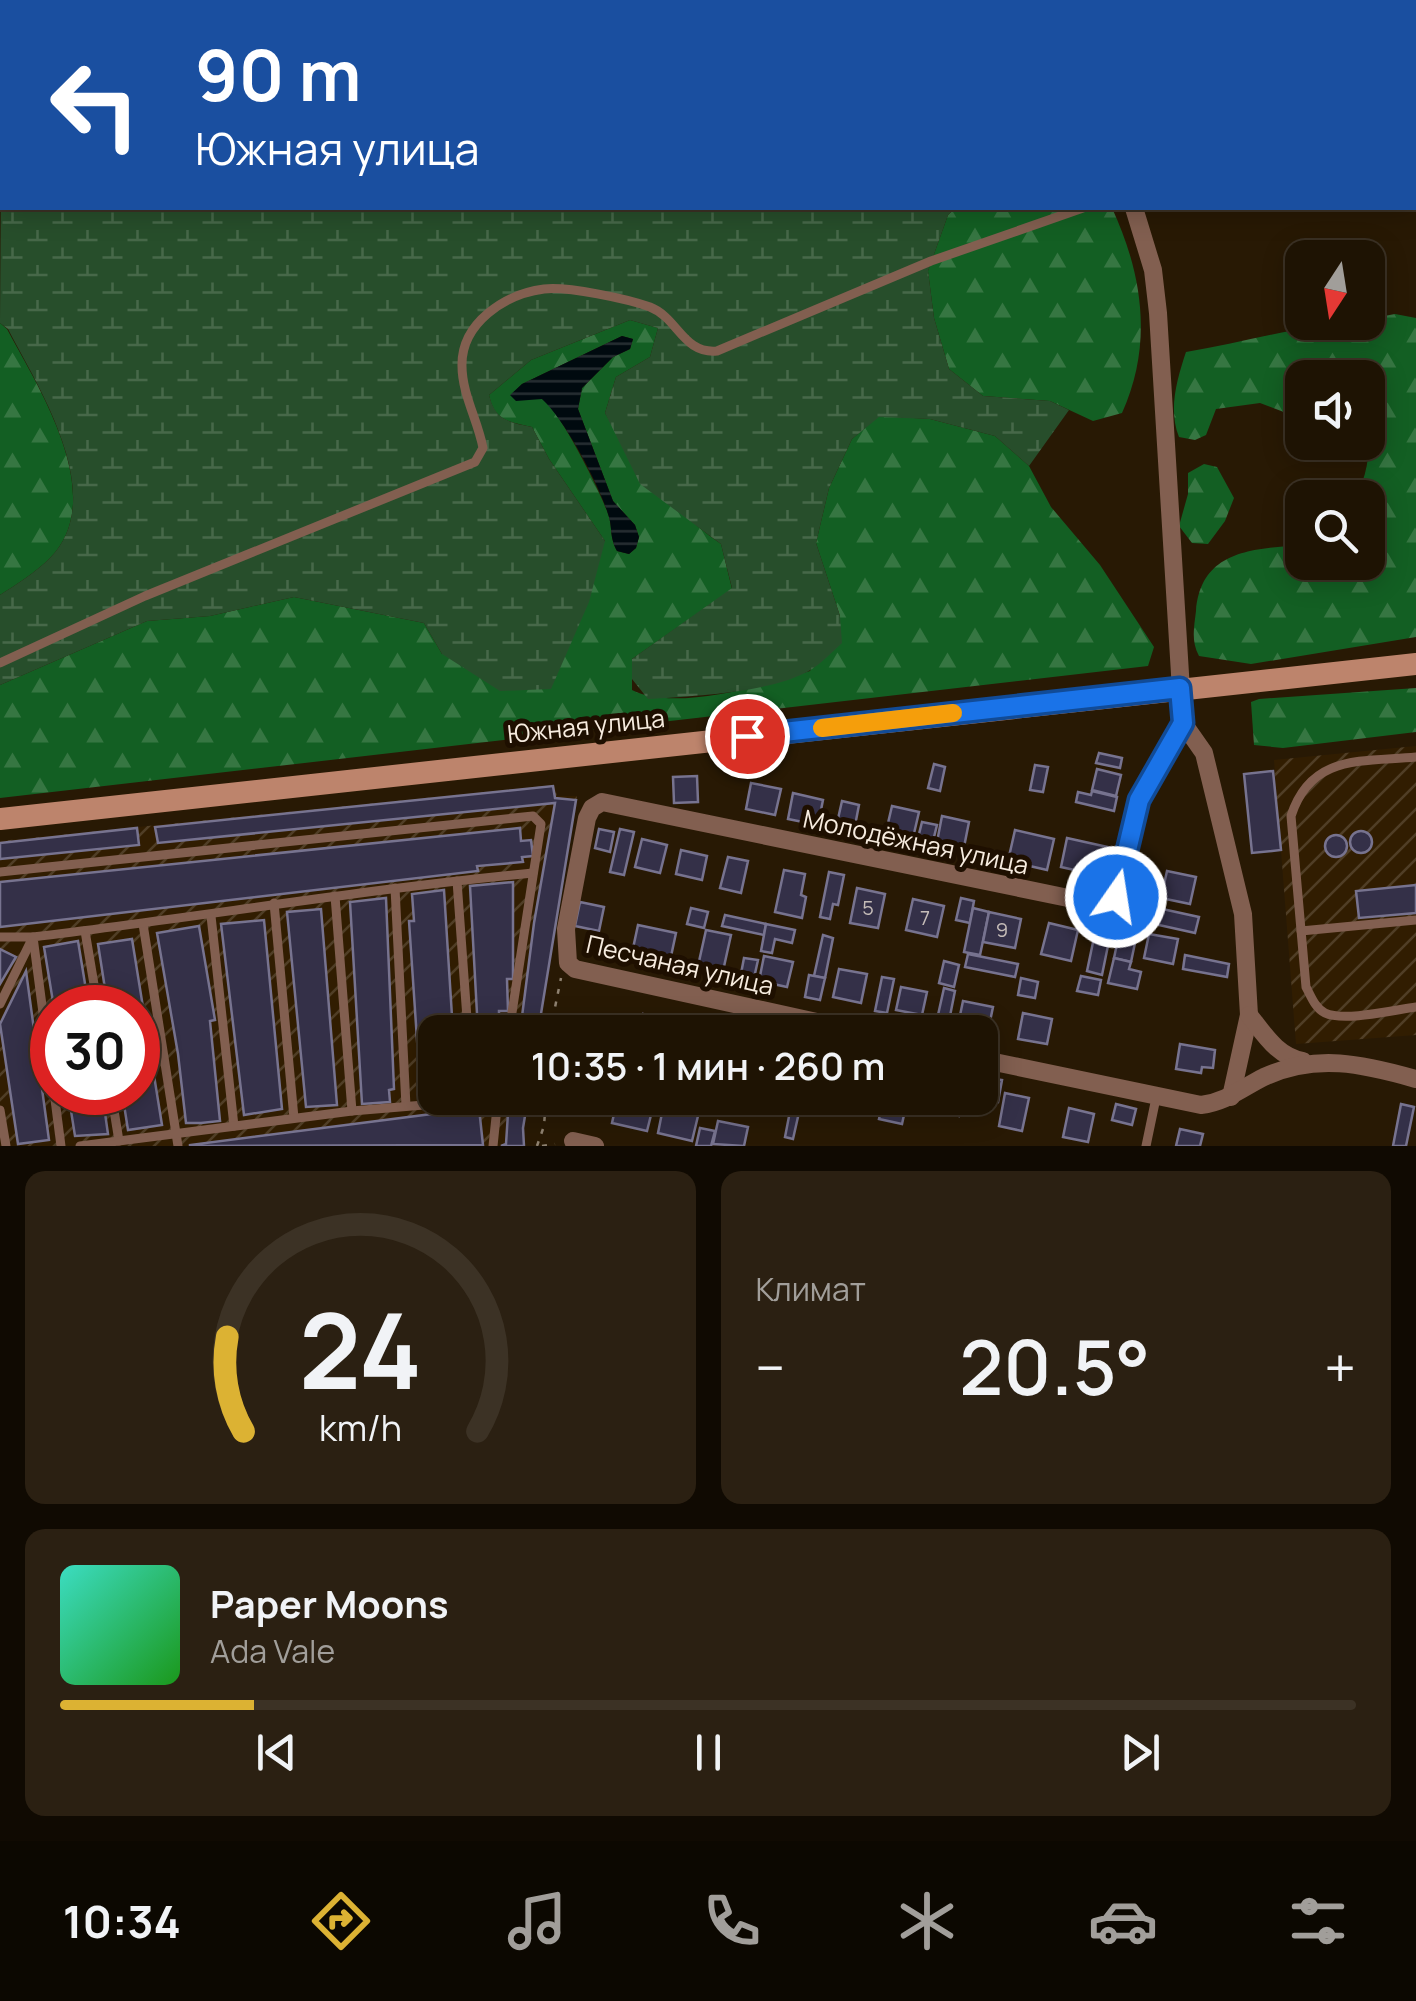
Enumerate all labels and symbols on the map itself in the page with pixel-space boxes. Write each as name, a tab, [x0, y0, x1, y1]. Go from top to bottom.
north arrow	[1285, 240, 1385, 340]
pin	[705, 694, 790, 779]
street label: Южная улица	[506, 700, 666, 751]
street label: Молодёжная улица	[800, 801, 1032, 882]
position arrow	[1064, 845, 1168, 949]
house number: 5	[862, 894, 874, 921]
house number: 7	[920, 904, 930, 931]
house number: 9	[996, 916, 1008, 943]
street label: Песчаная улица	[583, 926, 777, 1003]
speed limit sign: 30	[30, 985, 160, 1115]

